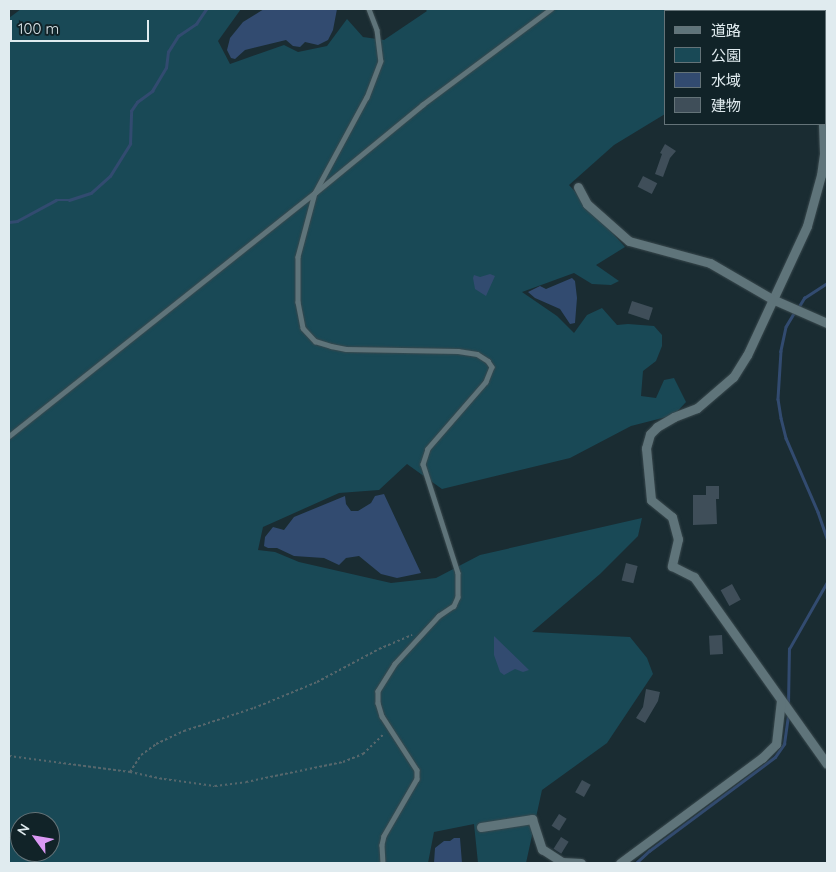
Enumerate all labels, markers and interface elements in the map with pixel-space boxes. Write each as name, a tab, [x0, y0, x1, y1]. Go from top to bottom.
scale bar	[12, 10, 151, 42]
legend	[664, 10, 826, 125]
text: 100 m	[18, 19, 59, 38]
text: 道路	[711, 21, 741, 40]
text: 公園	[711, 46, 741, 65]
text: 水域	[711, 71, 741, 90]
text: 建物	[711, 96, 741, 115]
north arrow	[10, 812, 60, 862]
text: N	[13, 820, 33, 839]

